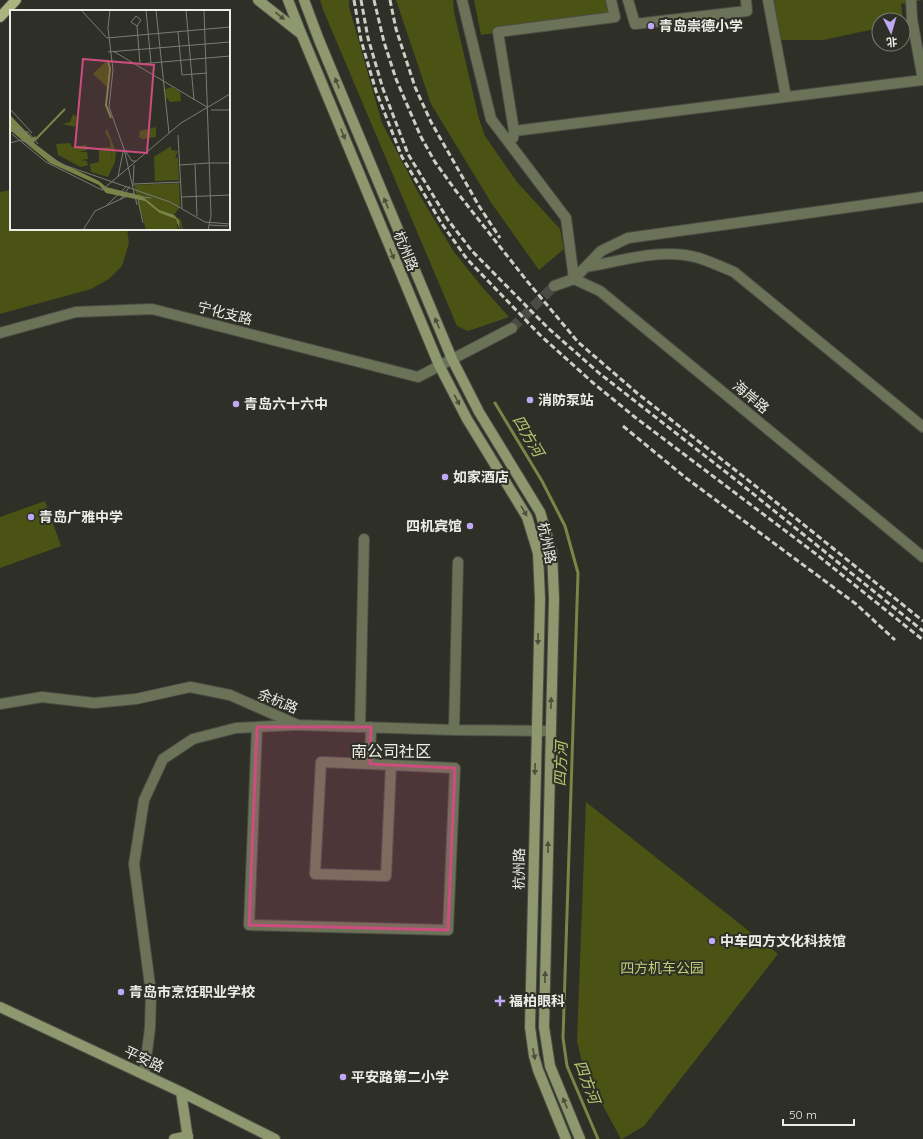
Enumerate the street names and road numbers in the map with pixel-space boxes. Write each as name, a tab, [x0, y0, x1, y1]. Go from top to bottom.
street label: 杭州路	[390, 228, 422, 274]
street label: 宁化支路	[196, 297, 254, 329]
street label: 海岸路	[729, 377, 773, 417]
street label: 杭州路	[534, 521, 560, 565]
street label: 余杭路	[255, 685, 301, 717]
street label: 杭州路	[510, 848, 528, 890]
street label: 平安路	[121, 1042, 167, 1076]

